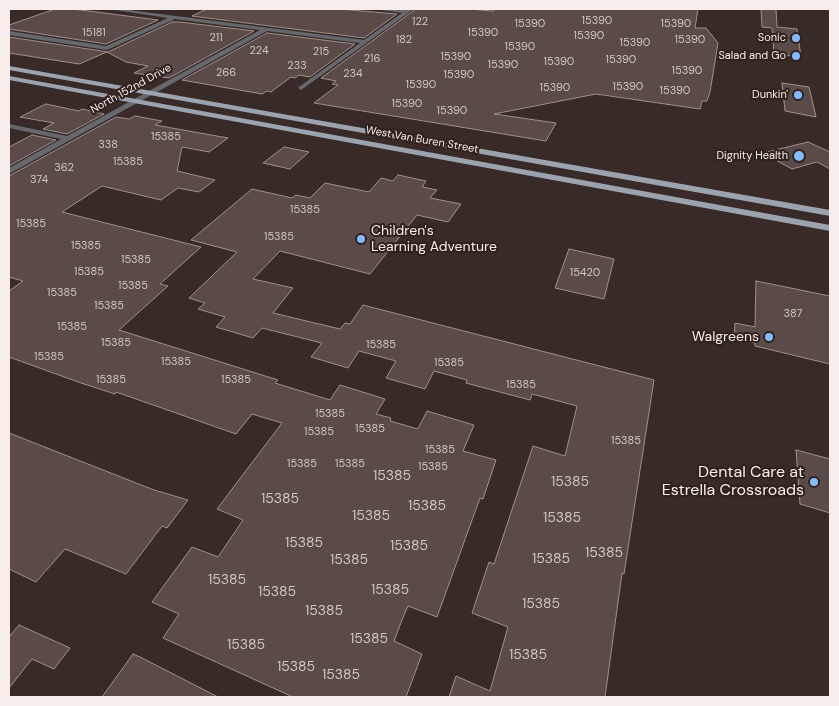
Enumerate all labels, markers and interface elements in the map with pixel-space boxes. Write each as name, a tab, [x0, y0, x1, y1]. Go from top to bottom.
house number: 15390	[582, 14, 612, 28]
house number: 122	[412, 15, 428, 29]
house number: 15390	[515, 17, 545, 31]
house number: 15390	[661, 17, 691, 31]
house number: 15181	[82, 26, 106, 40]
house number: 15390	[468, 26, 498, 40]
house number: 15390	[574, 29, 604, 43]
house number: 211	[209, 31, 223, 45]
place label: Sonic	[758, 31, 786, 45]
marker: Sonic	[790, 32, 802, 44]
house number: 182	[396, 33, 412, 47]
house number: 15390	[675, 33, 705, 47]
house number: 15390	[620, 36, 650, 50]
house number: 15390	[505, 40, 535, 54]
house number: 224	[249, 44, 269, 58]
house number: 215	[313, 45, 329, 59]
place label: Salad and Go	[718, 49, 786, 63]
house number: 15390	[441, 50, 471, 64]
marker: Salad and Go	[790, 50, 802, 62]
house number: 216	[364, 52, 380, 66]
house number: 15390	[606, 53, 636, 67]
house number: 15390	[544, 55, 574, 69]
house number: 15390	[488, 58, 518, 72]
house number: 233	[287, 59, 307, 73]
street label: North 152nd Drive	[88, 61, 174, 117]
house number: 15390	[672, 64, 702, 78]
house number: 266	[216, 66, 236, 80]
house number: 234	[343, 67, 363, 81]
house number: 15390	[444, 68, 474, 82]
house number: 15390	[406, 78, 436, 92]
house number: 15390	[613, 80, 643, 94]
house number: 15390	[540, 81, 570, 95]
house number: 15390	[660, 84, 690, 98]
place label: Dunkin'	[752, 88, 788, 102]
marker: Dunkin'	[792, 89, 804, 101]
house number: 15390	[392, 97, 422, 111]
house number: 15390	[437, 104, 467, 118]
street label: West Van Buren Street	[365, 124, 479, 156]
house number: 15385	[151, 130, 181, 144]
house number: 338	[98, 138, 118, 152]
place label: Dignity Health	[717, 149, 788, 163]
marker: Dignity Health	[792, 149, 806, 163]
house number: 15385	[113, 155, 143, 169]
house number: 362	[54, 161, 74, 175]
house number: 374	[30, 173, 48, 187]
house number: 15385	[290, 203, 320, 217]
house number: 15385	[16, 217, 46, 231]
place label: Children's Learning Adventure	[371, 223, 497, 256]
house number: 15385	[264, 230, 294, 244]
marker: Children's Learning Adventure	[355, 233, 367, 245]
house number: 15385	[71, 239, 101, 253]
house number: 15385	[121, 253, 151, 267]
house number: 15385	[74, 265, 104, 279]
house number: 15420	[570, 266, 600, 280]
house number: 15385	[118, 279, 148, 293]
house number: 15385	[47, 286, 77, 300]
house number: 15385	[94, 299, 124, 313]
house number: 387	[784, 307, 802, 321]
house number: 15385	[57, 320, 87, 334]
place label: Walgreens	[692, 329, 759, 345]
marker: Walgreens	[763, 331, 775, 343]
house number: 15385	[101, 336, 131, 350]
house number: 15385	[366, 338, 396, 352]
house number: 15385	[34, 350, 64, 364]
house number: 15385	[161, 355, 191, 369]
house number: 15385	[434, 356, 464, 370]
house number: 15385	[96, 373, 126, 387]
house number: 15385	[221, 373, 251, 387]
house number: 15385	[506, 378, 536, 392]
house number: 15385	[315, 407, 345, 421]
house number: 15385	[355, 422, 385, 436]
house number: 15385	[304, 425, 334, 439]
house number: 15385	[611, 434, 641, 448]
house number: 15385	[425, 443, 455, 457]
house number: 15385	[287, 457, 317, 471]
house number: 15385	[335, 457, 365, 471]
house number: 15385	[418, 460, 448, 474]
place label: Dental Care at Estrella Crossroads	[662, 463, 804, 501]
house number: 15385	[373, 468, 411, 484]
house number: 15385	[551, 474, 589, 490]
marker: Dental Care at Estrella Crossroads	[808, 476, 820, 488]
house number: 15385	[261, 491, 299, 507]
house number: 15385	[408, 498, 446, 514]
house number: 15385	[352, 508, 390, 524]
house number: 15385	[543, 510, 581, 526]
house number: 15385	[285, 535, 323, 551]
house number: 15385	[390, 538, 428, 554]
house number: 15385	[585, 545, 623, 561]
house number: 15385	[532, 551, 570, 567]
house number: 15385	[330, 552, 368, 568]
house number: 15385	[208, 572, 246, 588]
house number: 15385	[371, 582, 409, 598]
house number: 15385	[258, 584, 296, 600]
house number: 15385	[522, 596, 560, 612]
house number: 15385	[305, 603, 343, 619]
house number: 15385	[350, 631, 388, 647]
house number: 15385	[227, 637, 265, 653]
house number: 15385	[509, 647, 547, 663]
house number: 15385	[277, 659, 315, 675]
house number: 15385	[322, 667, 360, 683]

